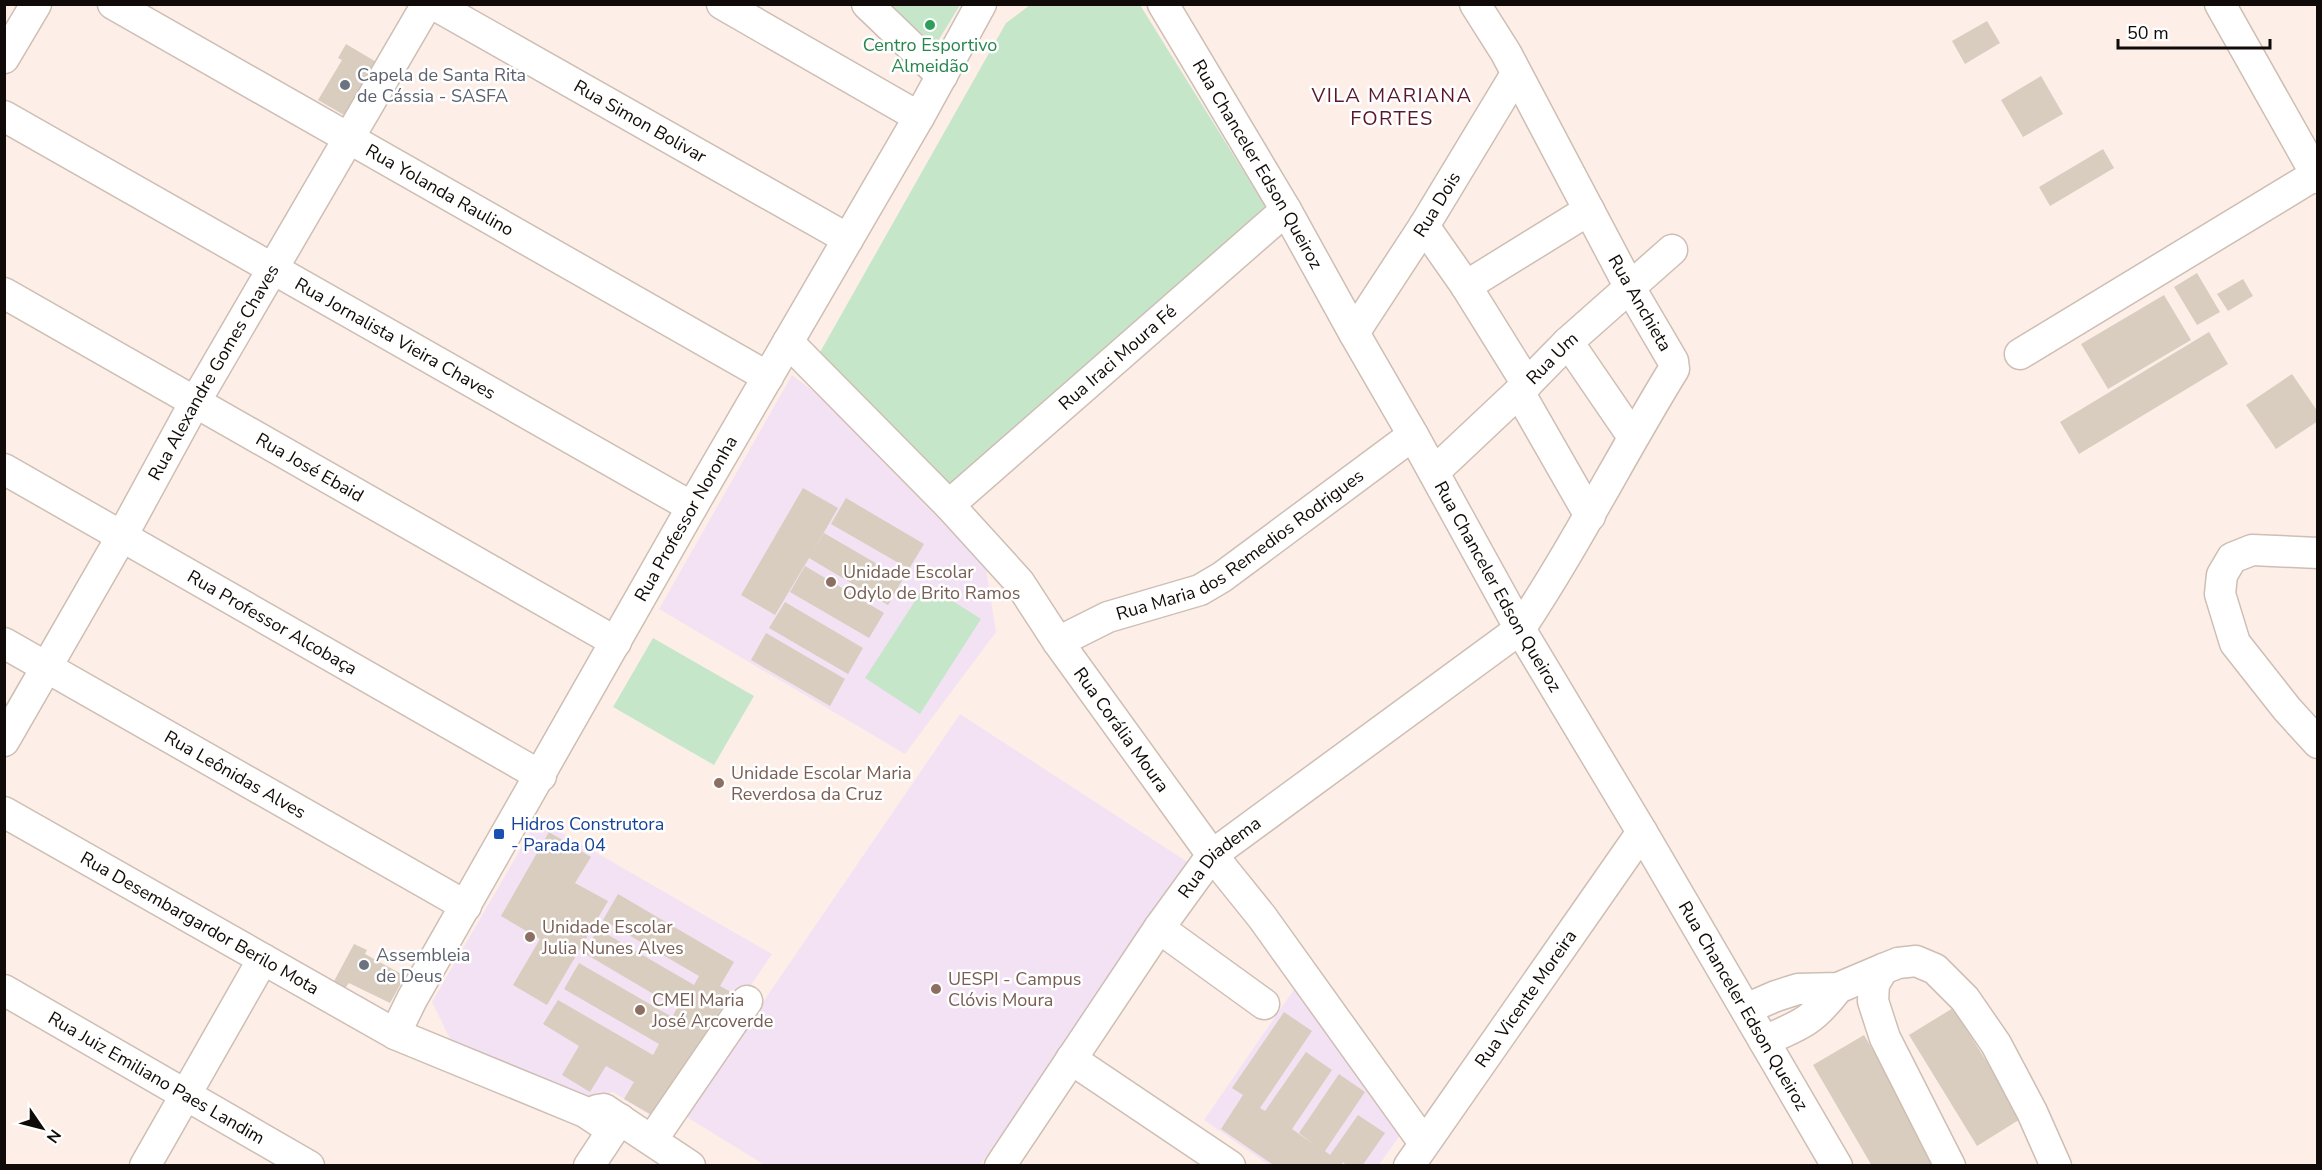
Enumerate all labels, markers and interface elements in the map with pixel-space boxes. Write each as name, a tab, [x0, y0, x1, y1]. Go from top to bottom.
scale bar	[2118, 12, 2270, 50]
marker: Centro Esportivo Almeidão	[923, 18, 937, 32]
text: 50 m	[2127, 21, 2169, 45]
place label: Centro Esportivo Almeidão	[863, 33, 997, 78]
street label: Rua Chanceler Edson Queiroz	[1187, 55, 1328, 273]
place label: Capela de Santa Rita de Cássia - SASFA	[357, 63, 526, 108]
street label: Rua Simon Bolivar	[569, 74, 711, 169]
marker: Capela de Santa Rita de Cássia - SASFA	[338, 78, 352, 92]
district label: VILA MARIANA FORTES	[1310, 82, 1473, 132]
street label: Rua Yolanda Raulino	[361, 138, 518, 242]
street label: Rua Dois	[1408, 167, 1466, 242]
street label: Rua Anchieta	[1603, 250, 1677, 356]
street label: Rua Alexandre Gomes Chaves	[143, 260, 285, 485]
street label: Rua Jornalista Vieira Chaves	[291, 272, 500, 405]
street label: Rua Iraci Moura Fé	[1054, 299, 1182, 416]
street label: Rua Um	[1521, 327, 1583, 390]
street label: Rua José Ebaid	[252, 427, 368, 508]
street label: Rua Professor Noronha	[629, 431, 743, 606]
street label: Rua Maria dos Remedios Rodrigues	[1113, 464, 1369, 626]
street label: Rua Chanceler Edson Queiroz	[1429, 477, 1567, 697]
place label: Unidade Escolar Odylo de Brito Ramos	[843, 560, 1020, 605]
street label: Rua Professor Alcobaça	[183, 564, 362, 680]
marker: Unidade Escolar Odylo de Brito Ramos	[824, 575, 838, 589]
street label: Rua Corália Moura	[1068, 662, 1175, 797]
street label: Rua Leônidas Alves	[160, 725, 310, 824]
place label: Unidade Escolar Maria Reverdosa da Cruz	[731, 761, 911, 806]
marker: Unidade Escolar Maria Reverdosa da Cruz	[712, 776, 726, 790]
street label: Rua Diadema	[1173, 811, 1266, 903]
place label: Hidros Construtora - Parada 04	[511, 812, 664, 857]
marker: Hidros Construtora - Parada 04	[492, 827, 506, 841]
street label: Rua Desembargardor Berilo Mota	[76, 846, 323, 1000]
street label: Rua Chanceler Edson Queiroz	[1673, 897, 1814, 1115]
place label: Unidade Escolar Julia Nunes Alves	[541, 915, 684, 960]
street label: Rua Vicente Moreira	[1469, 925, 1582, 1072]
marker: Unidade Escolar Julia Nunes Alves	[523, 930, 537, 944]
place label: Assembleia de Deus	[376, 943, 470, 988]
marker: Assembleia de Deus	[357, 958, 371, 972]
place label: UESPI - Campus Clóvis Moura	[948, 967, 1081, 1012]
marker: UESPI - Campus Clóvis Moura	[929, 982, 943, 996]
place label: CMEI Maria José Arcoverde	[651, 988, 773, 1033]
marker: CMEI Maria José Arcoverde	[633, 1003, 647, 1017]
street label: Rua Juiz Emiliano Paes Landim	[44, 1006, 269, 1150]
north arrow	[12, 1098, 72, 1158]
text: N	[41, 1125, 66, 1147]

